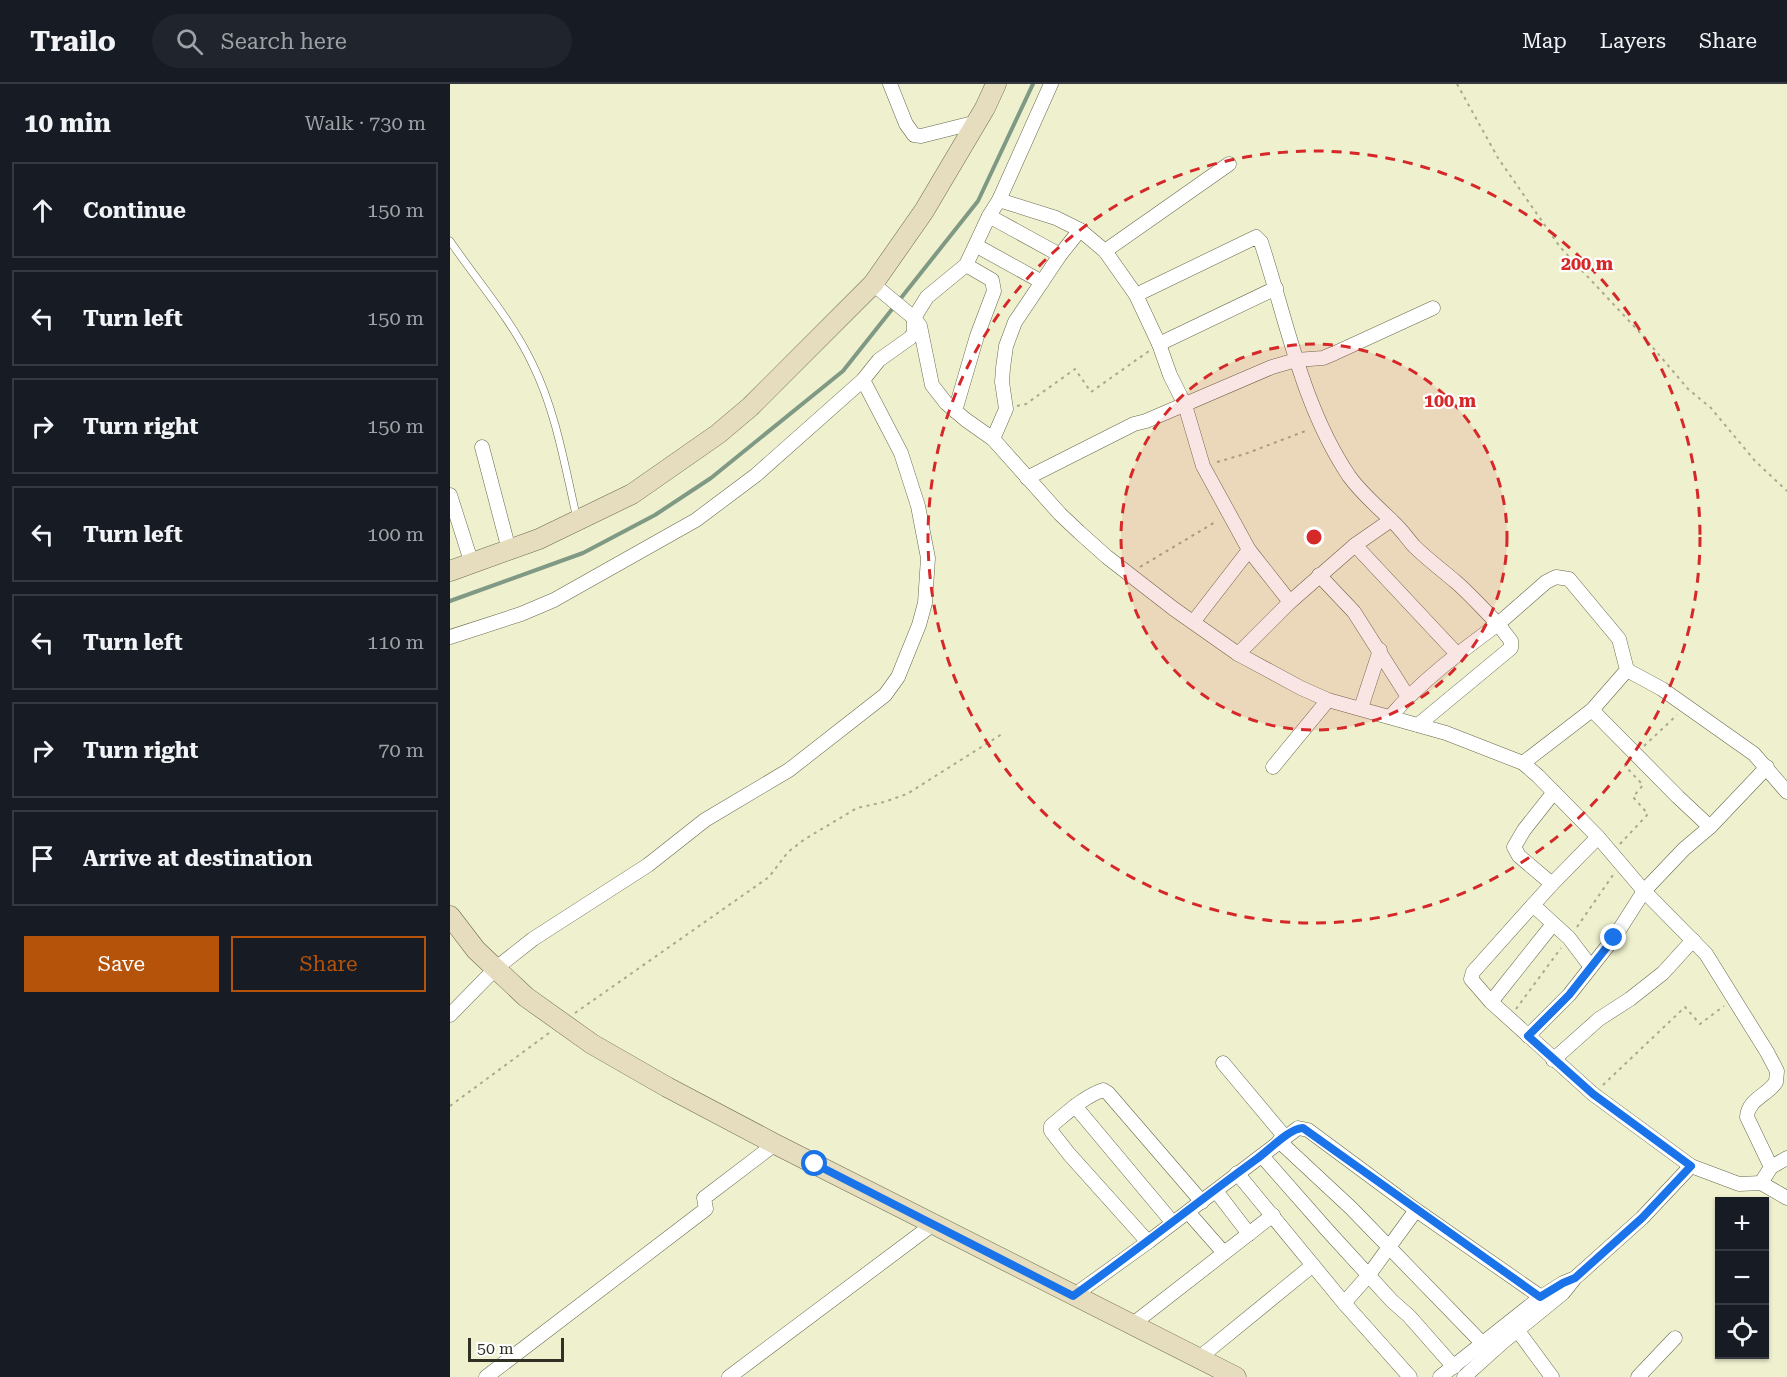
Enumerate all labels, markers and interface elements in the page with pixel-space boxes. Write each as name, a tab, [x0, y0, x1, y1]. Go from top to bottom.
search box	[152, 14, 572, 68]
text: Trailo	[30, 25, 116, 58]
icon: search	[173, 25, 206, 58]
text: Search here	[221, 29, 347, 54]
text: Map	[1522, 29, 1567, 53]
text: Layers	[1600, 29, 1666, 53]
text: Share	[1699, 29, 1757, 53]
text: 10 min	[24, 108, 111, 138]
text: Walk · 730 m	[305, 111, 426, 135]
icon: ahead	[26, 194, 59, 227]
text: Continue	[83, 198, 186, 223]
text: 150 m	[367, 198, 424, 222]
text: 200 m	[1561, 253, 1614, 274]
icon: left	[26, 302, 59, 335]
text: Turn left	[83, 306, 183, 331]
text: 150 m	[367, 306, 424, 330]
text: 100 m	[1424, 390, 1477, 411]
icon: right	[26, 410, 59, 443]
text: Turn right	[83, 414, 198, 439]
text: 150 m	[367, 414, 424, 438]
icon: left	[26, 518, 59, 551]
text: Turn left	[83, 522, 183, 547]
text: 100 m	[367, 522, 424, 546]
centre of rings	[1304, 527, 1324, 547]
icon: left	[26, 626, 59, 659]
text: Turn left	[83, 630, 183, 655]
text: 110 m	[367, 630, 424, 654]
icon: right	[26, 734, 59, 767]
text: Turn right	[83, 738, 198, 763]
text: 70 m	[378, 738, 424, 762]
icon: arrive	[26, 842, 59, 875]
text: Arrive at destination	[83, 846, 312, 871]
route end	[1600, 924, 1626, 950]
button: Save	[24, 936, 219, 992]
button: Share	[231, 936, 426, 992]
route start	[801, 1150, 827, 1176]
map controls	[1715, 1197, 1769, 1359]
button: +	[1715, 1197, 1769, 1251]
button: −	[1715, 1251, 1769, 1305]
button: locate	[1715, 1305, 1769, 1359]
scale bar	[468, 1335, 564, 1362]
text: 50 m	[477, 1339, 514, 1358]

